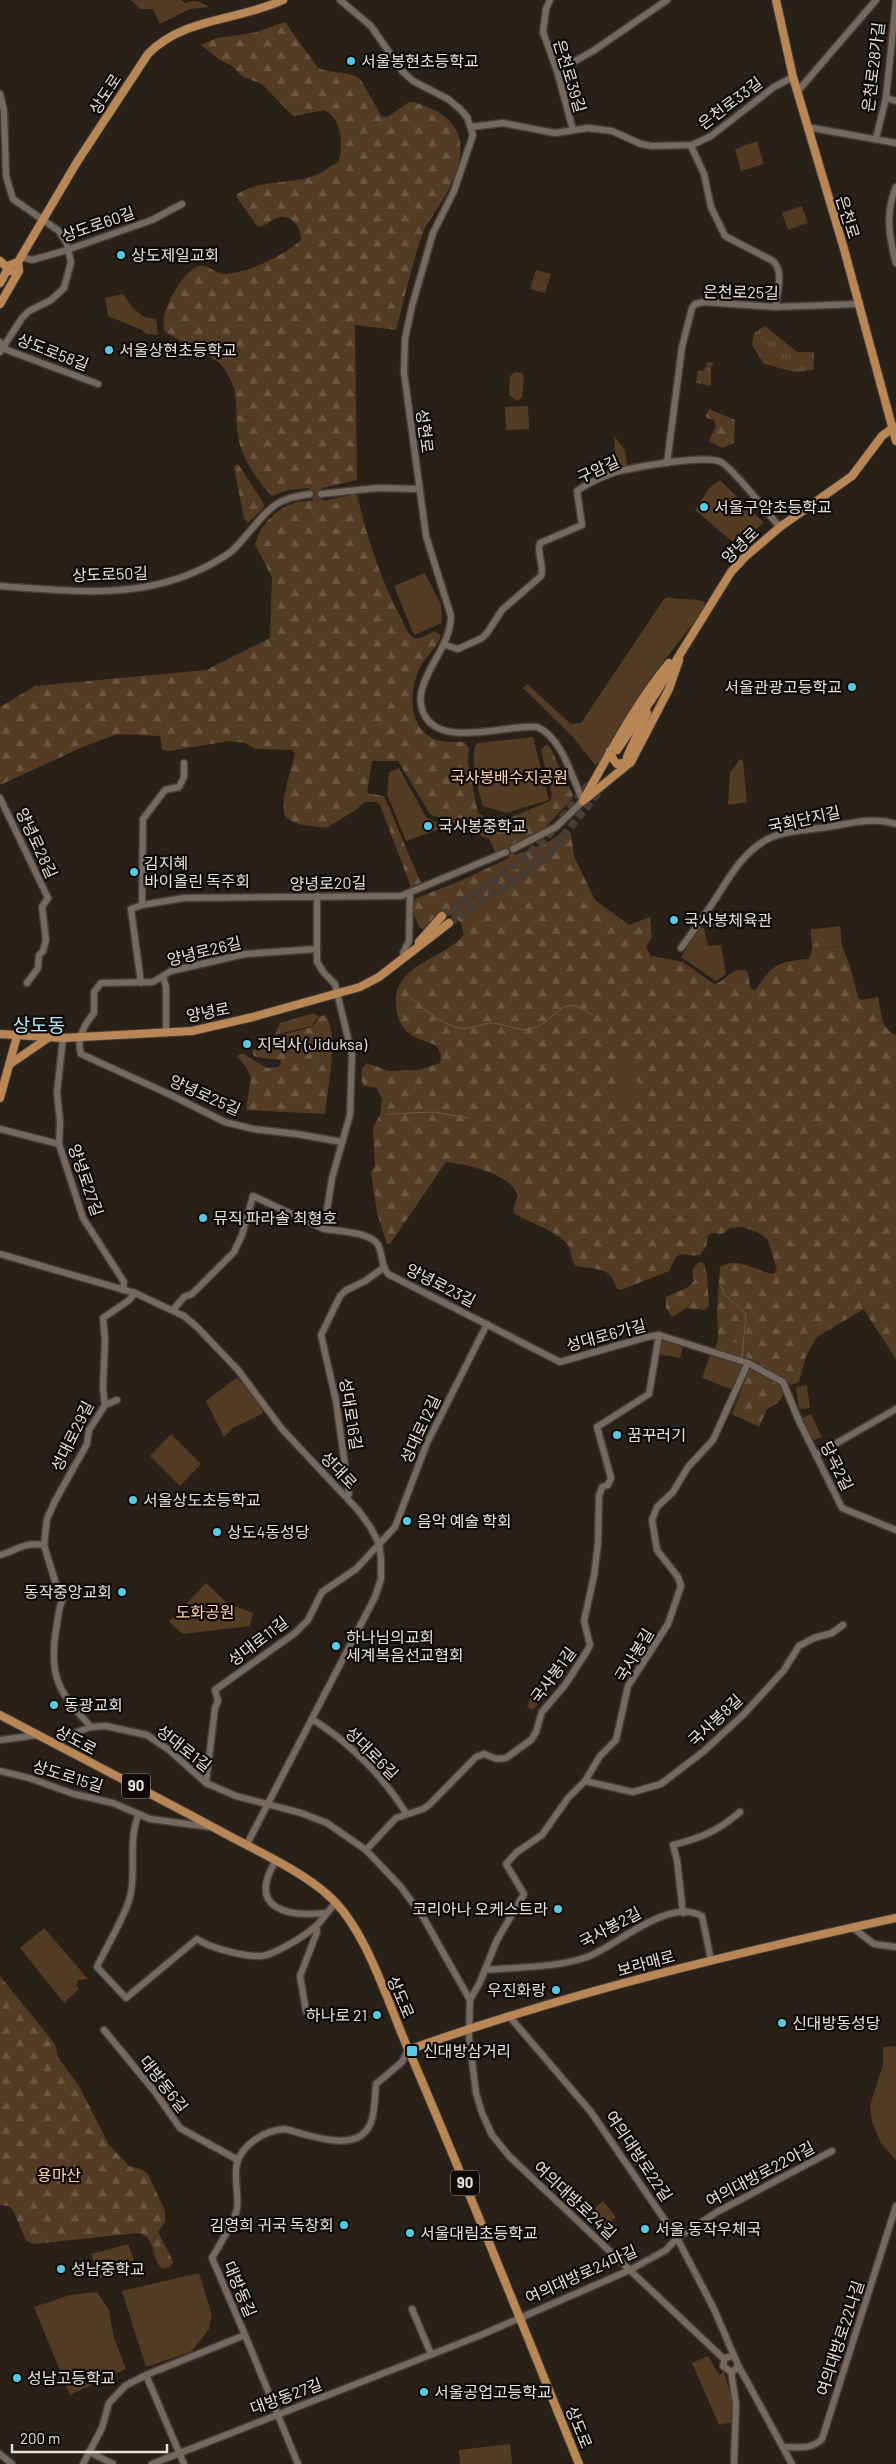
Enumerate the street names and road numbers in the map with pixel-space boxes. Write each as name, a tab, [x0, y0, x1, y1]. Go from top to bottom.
street label: 은천로28가길	[858, 21, 887, 113]
street label: 은천로39길	[550, 37, 591, 115]
street label: 상도로	[85, 70, 125, 117]
street label: 은천로33길	[694, 72, 766, 133]
street label: 은천로	[833, 193, 864, 241]
street label: 상도로60길	[59, 202, 137, 245]
street label: 은천로25길	[703, 281, 779, 302]
street label: 상도로58길	[15, 329, 92, 374]
street label: 성현로	[413, 408, 438, 454]
street label: 구암길	[574, 451, 622, 486]
street label: 양녕로	[717, 522, 762, 567]
street label: 상도로50길	[72, 563, 148, 584]
street label: 국회단지길	[766, 802, 842, 835]
street label: 양녕로28길	[13, 804, 62, 881]
street label: 양녕로20길	[290, 872, 366, 893]
street label: 양녕로26길	[165, 932, 243, 969]
street label: 양녕로	[184, 998, 232, 1025]
street label: 양녕로25길	[167, 1070, 244, 1119]
street label: 양녕로27길	[65, 1141, 108, 1218]
street label: 양녕로23길	[403, 1259, 479, 1310]
street label: 성대로6가길	[564, 1315, 648, 1354]
street label: 성대로16길	[336, 1377, 367, 1451]
street label: 성대로12길	[395, 1392, 444, 1466]
street label: 성대로29길	[46, 1398, 97, 1474]
street label: 당곡2길	[817, 1438, 858, 1494]
street label: 성대로	[317, 1447, 362, 1492]
street label: 성대로11길	[224, 1612, 291, 1669]
street label: 국사봉길	[610, 1625, 657, 1685]
street label: 국사봉1길	[526, 1643, 579, 1706]
street label: 국사봉8길	[684, 1690, 746, 1750]
street label: 성대로1길	[153, 1720, 216, 1775]
street label: 상도로	[52, 1721, 100, 1758]
street label: 성대로6길	[342, 1722, 403, 1783]
street label: 상도로15길	[31, 1756, 106, 1795]
road number: 90	[122, 1774, 150, 1798]
street label: 국사봉2길	[576, 1902, 644, 1951]
street label: 보라매로	[615, 1946, 677, 1979]
street label: 상도로	[384, 1973, 419, 2021]
street label: 대방동6길	[136, 2051, 193, 2116]
street label: 여의대방로22길	[602, 2107, 677, 2205]
street label: 여의대방로22아길	[702, 2137, 817, 2210]
street label: 여의대방로24길	[530, 2157, 620, 2243]
road number: 90	[451, 2170, 479, 2196]
street label: 여의대방로24마길	[522, 2240, 640, 2307]
street label: 대방동길	[220, 2258, 261, 2320]
street label: 여의대방로22나길	[812, 2278, 867, 2398]
street label: 대방동27길	[247, 2374, 324, 2417]
street label: 상도로	[562, 2403, 597, 2451]

